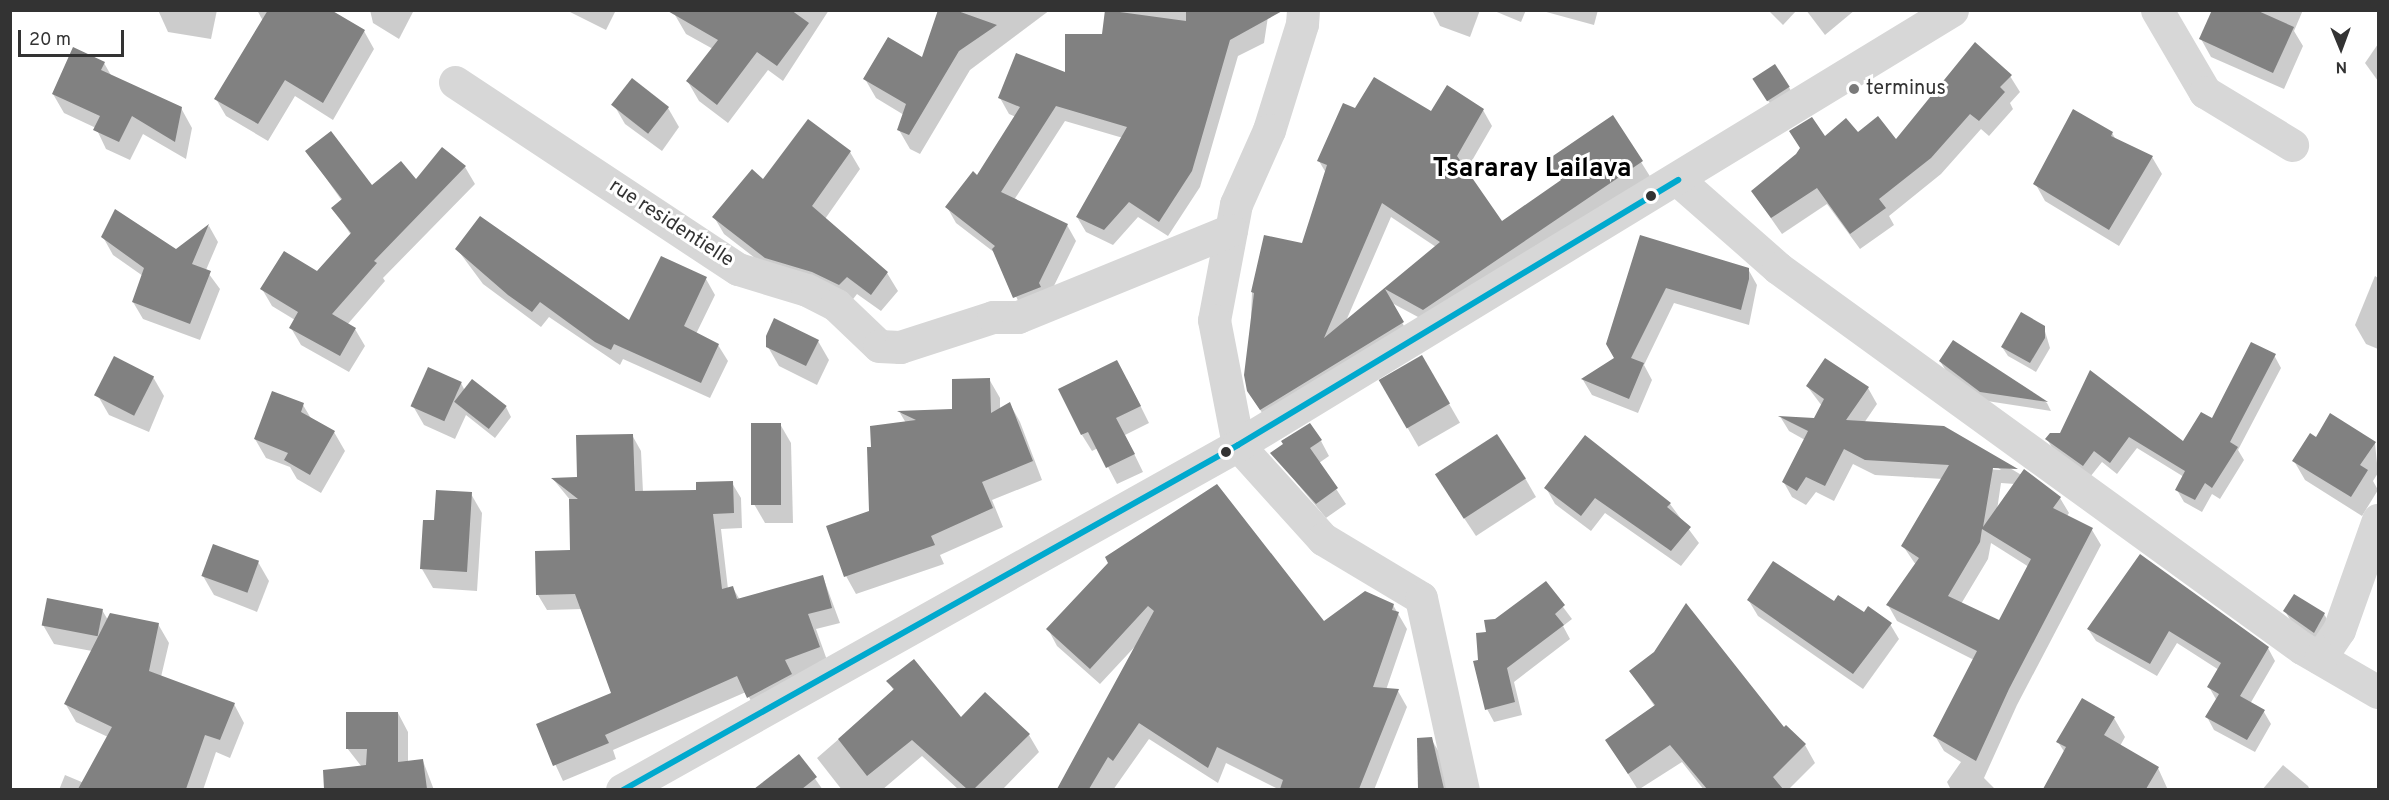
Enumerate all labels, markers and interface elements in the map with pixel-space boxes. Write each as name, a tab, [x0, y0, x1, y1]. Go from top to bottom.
scale bar	[21, 18, 128, 56]
north arrow	[2311, 18, 2371, 78]
text: 20 m	[29, 29, 71, 52]
text: N	[2335, 56, 2347, 76]
place label: terminus	[1866, 77, 1946, 101]
marker: terminus	[1847, 82, 1861, 96]
district label: Tsararay Lailava	[1432, 154, 1632, 186]
street label: rue residentielle	[604, 175, 738, 273]
unlabelled marker	[1645, 190, 1657, 202]
unlabelled marker	[1220, 446, 1232, 458]

